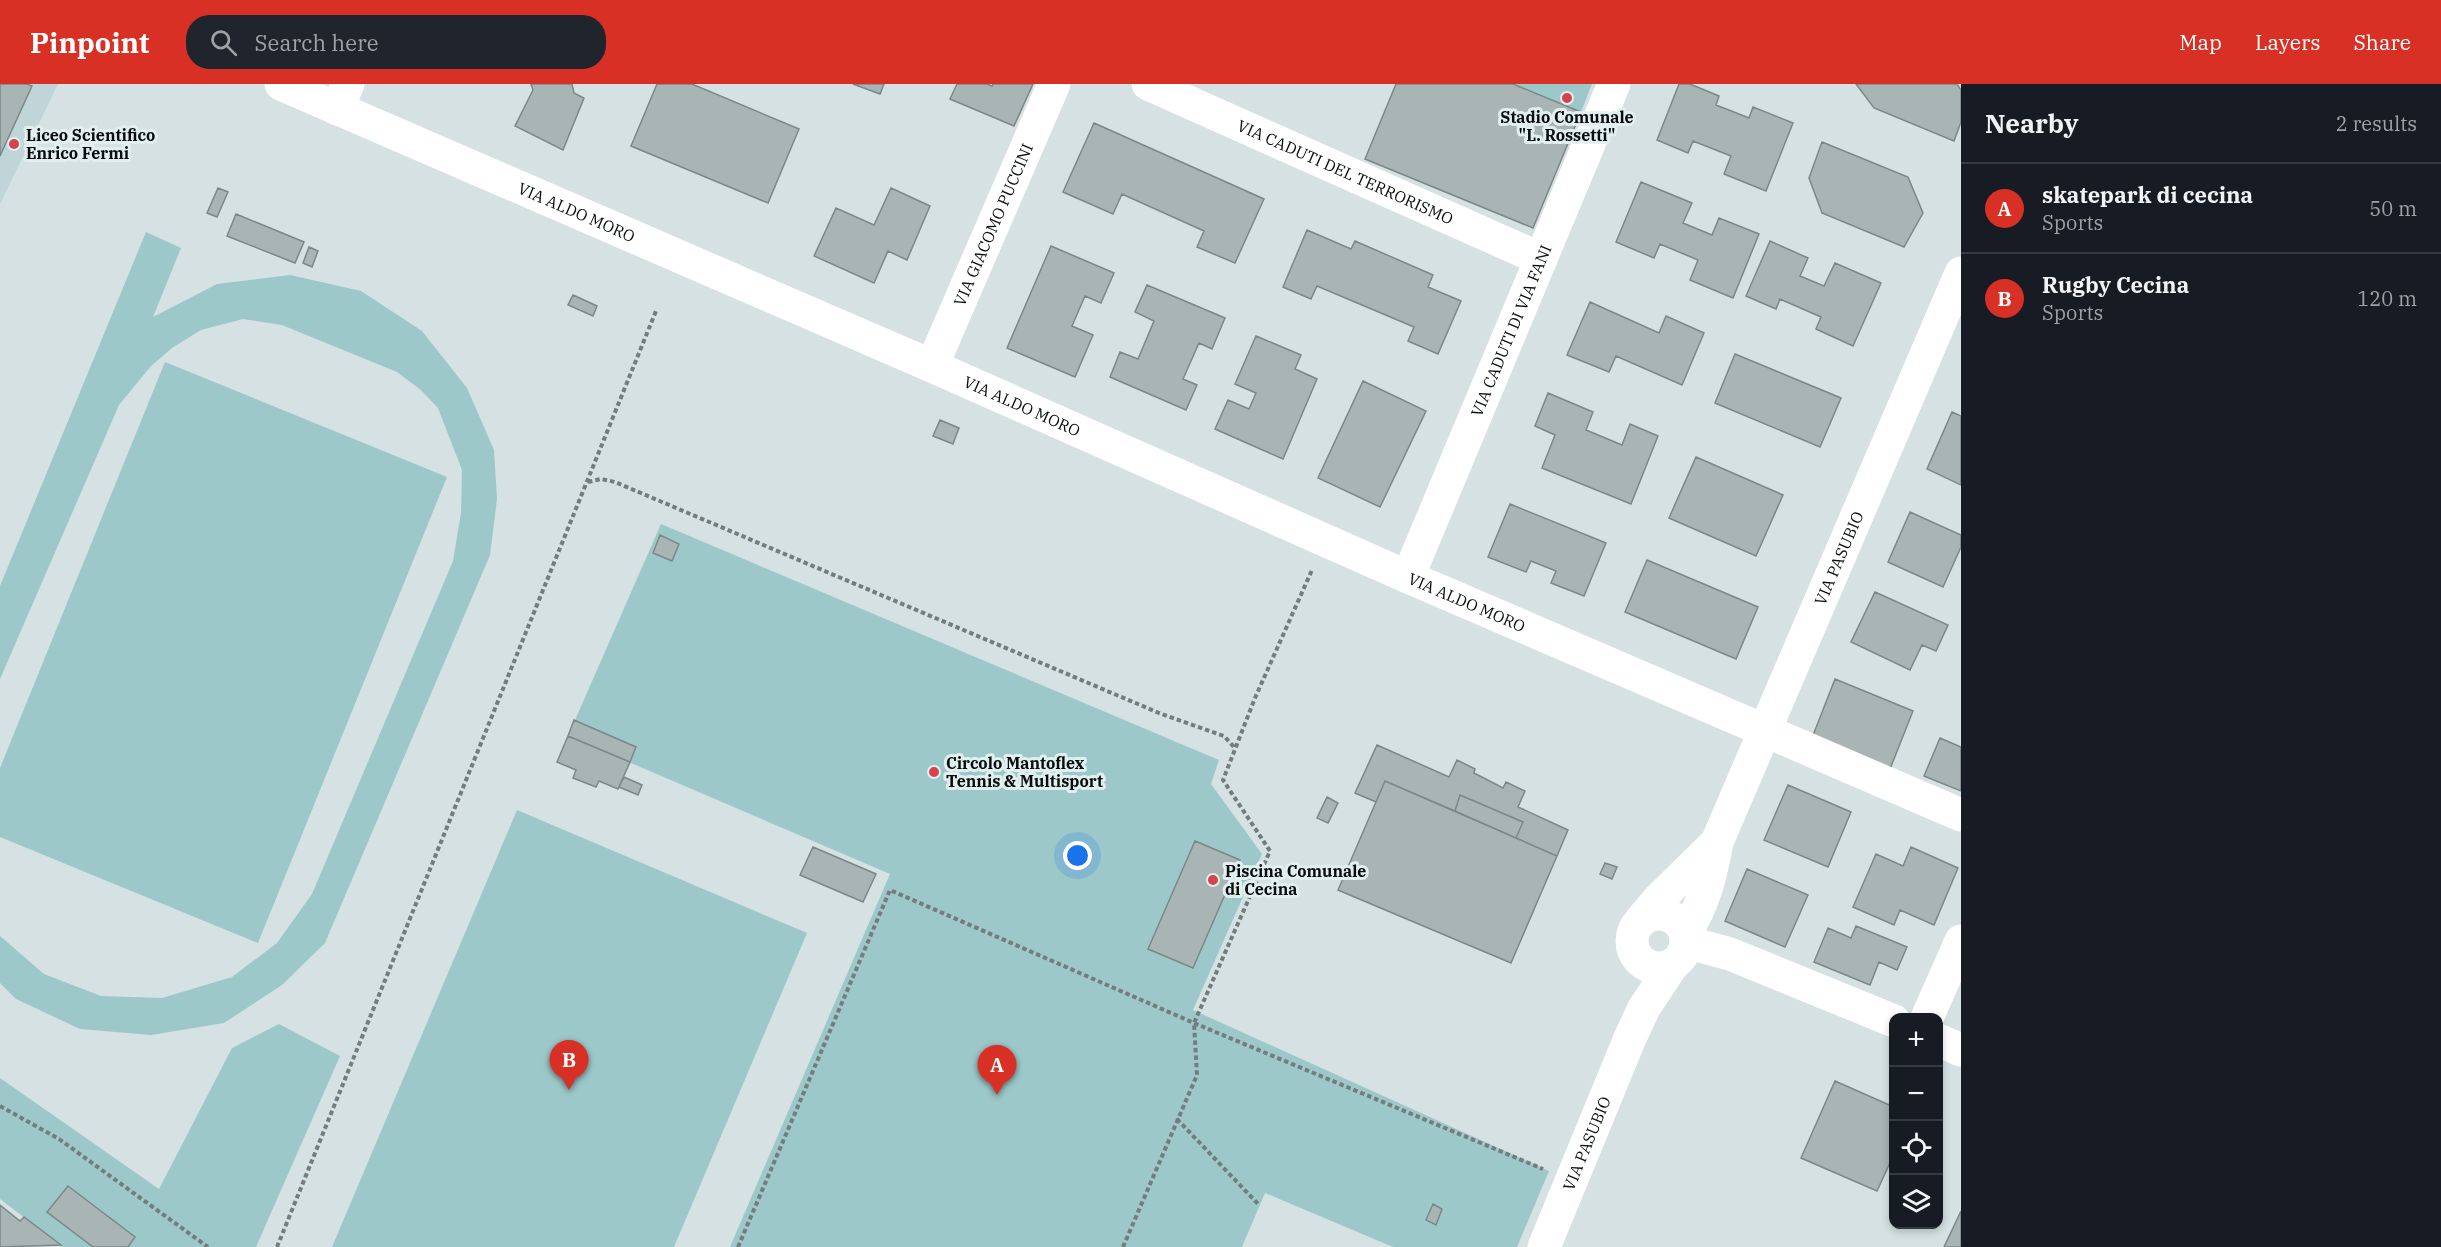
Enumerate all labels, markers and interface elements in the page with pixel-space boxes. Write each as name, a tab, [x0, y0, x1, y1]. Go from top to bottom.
search box	[186, 15, 606, 69]
text: Pinpoint	[30, 24, 150, 61]
icon: search	[207, 26, 240, 59]
text: Search here	[255, 28, 378, 57]
text: Map	[2179, 28, 2222, 56]
text: Layers	[2255, 28, 2321, 56]
text: Share	[2354, 28, 2411, 56]
marker: Stadio Comunale "L. Rossetti"	[1560, 91, 1574, 105]
text: Nearby	[1985, 106, 2079, 140]
place label: Stadio Comunale "L. Rossetti"	[1500, 107, 1634, 145]
text: 2 results	[2336, 110, 2417, 137]
street label: VIA CADUTI DEL TERRORISMO	[1234, 115, 1456, 229]
place label: Liceo Scientifico Enrico Fermi	[26, 125, 155, 163]
marker: Liceo Scientifico Enrico Fermi	[7, 137, 21, 151]
street label: VIA GIACOMO PUCCINI	[949, 140, 1037, 309]
street label: VIA ALDO MORO	[515, 178, 638, 246]
text: skatepark di cecina	[2042, 180, 2253, 209]
text: A	[1998, 195, 2011, 222]
text: 50 m	[2369, 195, 2417, 222]
text: Sports	[2042, 209, 2103, 236]
street label: VIA CADUTI DI VIA FANI	[1466, 242, 1556, 420]
text: Rugby Cecina	[2042, 270, 2189, 299]
text: B	[1997, 285, 2012, 312]
text: 120 m	[2357, 285, 2417, 312]
text: Sports	[2042, 299, 2103, 326]
street label: VIA ALDO MORO	[961, 371, 1084, 441]
street label: VIA PASUBIO	[1810, 508, 1868, 608]
street label: VIA ALDO MORO	[1405, 568, 1528, 636]
place label: Circolo Mantoflex Tennis & Multisport	[946, 753, 1103, 791]
marker: Circolo Mantoflex Tennis & Multisport	[927, 765, 941, 779]
your location	[1063, 841, 1092, 870]
place label: Piscina Comunale di Cecina	[1225, 861, 1366, 899]
marker: Piscina Comunale di Cecina	[1206, 873, 1220, 887]
map controls	[1889, 1013, 1943, 1229]
button: +	[1889, 1013, 1943, 1067]
pin: B	[550, 1040, 588, 1090]
pin: A	[978, 1046, 1016, 1095]
button: −	[1889, 1067, 1943, 1121]
street label: VIA PASUBIO	[1558, 1093, 1615, 1194]
button: locate	[1889, 1121, 1943, 1175]
button: layers	[1889, 1175, 1943, 1229]

